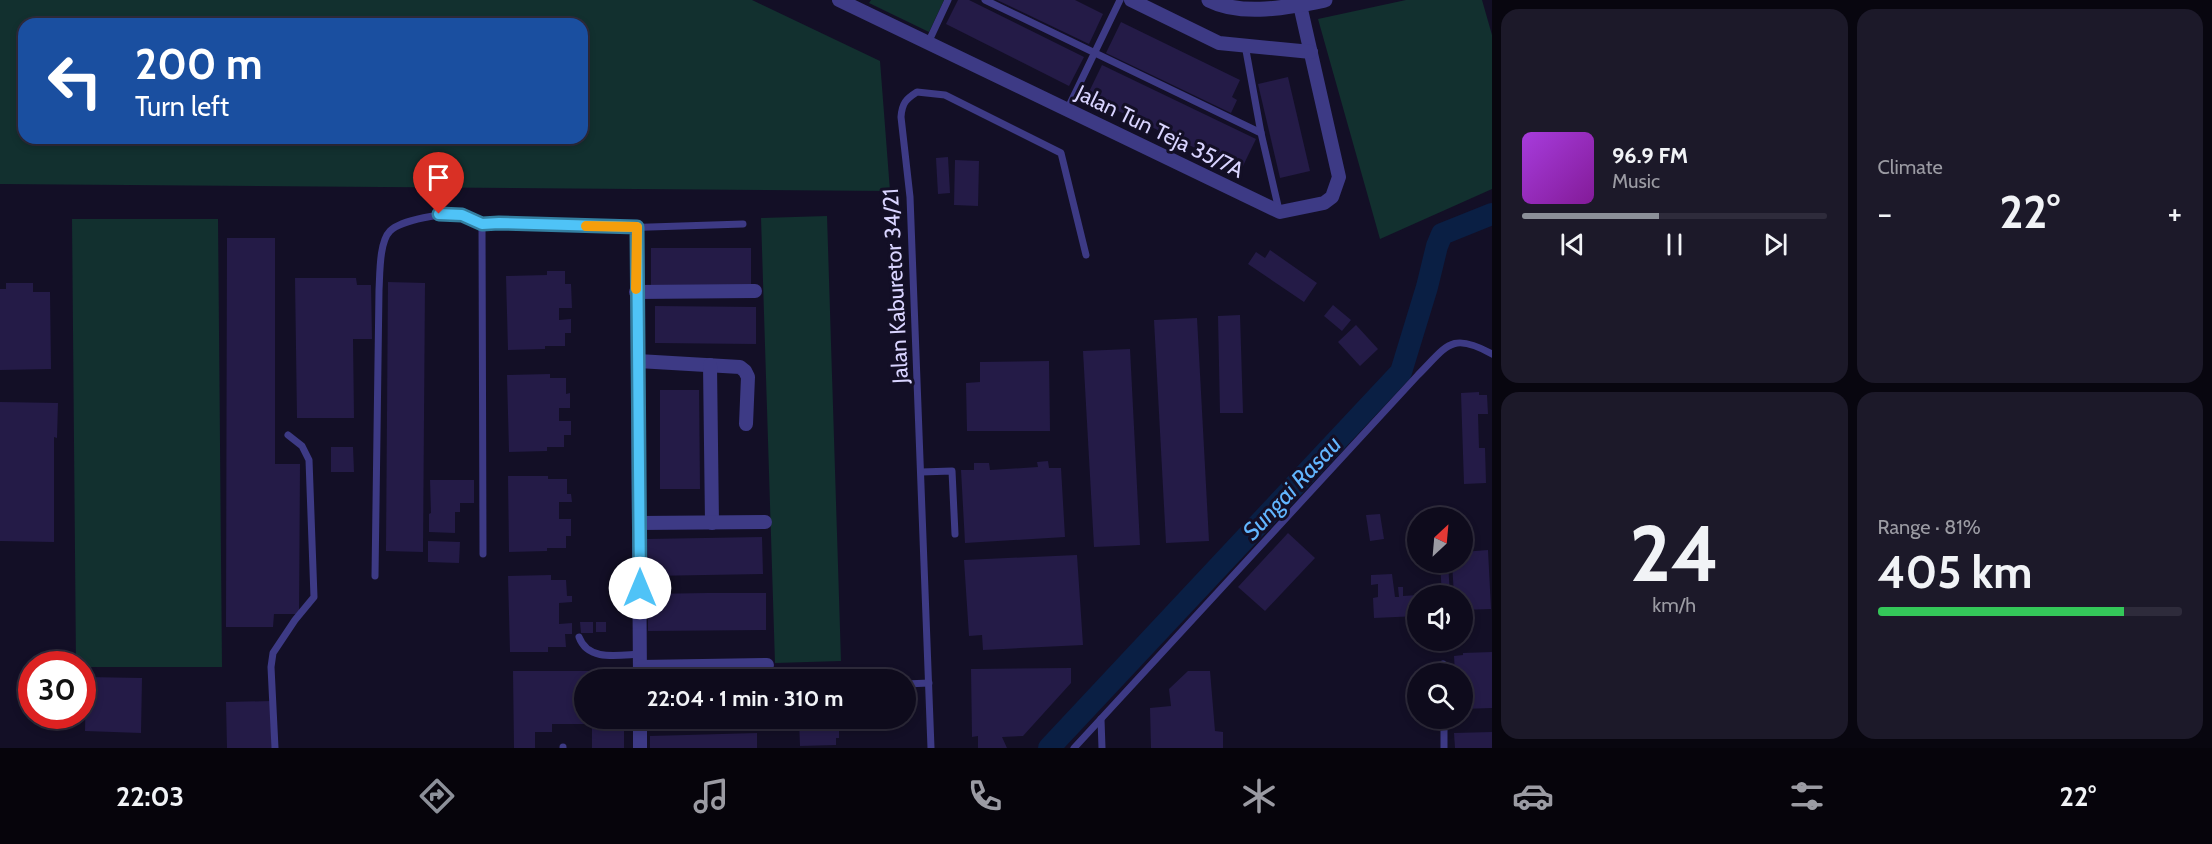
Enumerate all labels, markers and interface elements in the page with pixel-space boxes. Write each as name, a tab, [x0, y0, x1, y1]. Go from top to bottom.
text: 200 m	[135, 38, 262, 90]
icon: left	[36, 42, 114, 120]
street label: Jalan Tun Teja 35/7A	[1071, 79, 1249, 184]
text: Turn left	[135, 90, 229, 123]
text: 96.9 FM	[1612, 142, 1688, 169]
pin	[413, 152, 464, 214]
text: Climate	[1878, 155, 1943, 179]
icon: arrive	[422, 161, 455, 194]
text: Music	[1612, 169, 1660, 193]
text: 22°	[1999, 185, 2060, 239]
street label: Jalan Kaburetor 34/21	[877, 188, 914, 385]
text: −	[1878, 193, 1892, 233]
text: +	[2167, 193, 2182, 233]
icon: previous	[1556, 228, 1589, 261]
icon: pause	[1658, 228, 1691, 261]
icon: next	[1759, 228, 1792, 261]
water label: Sungai Rasau	[1236, 430, 1347, 546]
text: 24	[1629, 506, 1719, 601]
north arrow	[1407, 507, 1473, 573]
map controls	[1407, 507, 1473, 729]
text: Range · 81%	[1878, 515, 1981, 539]
text: 405 km	[1878, 545, 2032, 599]
position arrow	[608, 556, 672, 620]
button: sound	[1407, 585, 1473, 651]
text: km/h	[1652, 593, 1696, 617]
speed limit sign: 30	[18, 651, 96, 729]
button: search	[1407, 663, 1473, 729]
text: 22:04 · 1 min · 310 m	[647, 685, 843, 712]
icon: directions	[416, 775, 458, 817]
icon: music	[690, 775, 732, 817]
icon: phone	[964, 775, 1006, 817]
icon: climate	[1238, 775, 1280, 817]
icon: car	[1512, 775, 1554, 817]
icon: filters	[1786, 775, 1828, 817]
text: 22:03	[116, 780, 184, 813]
text: 22°	[2060, 780, 2096, 813]

